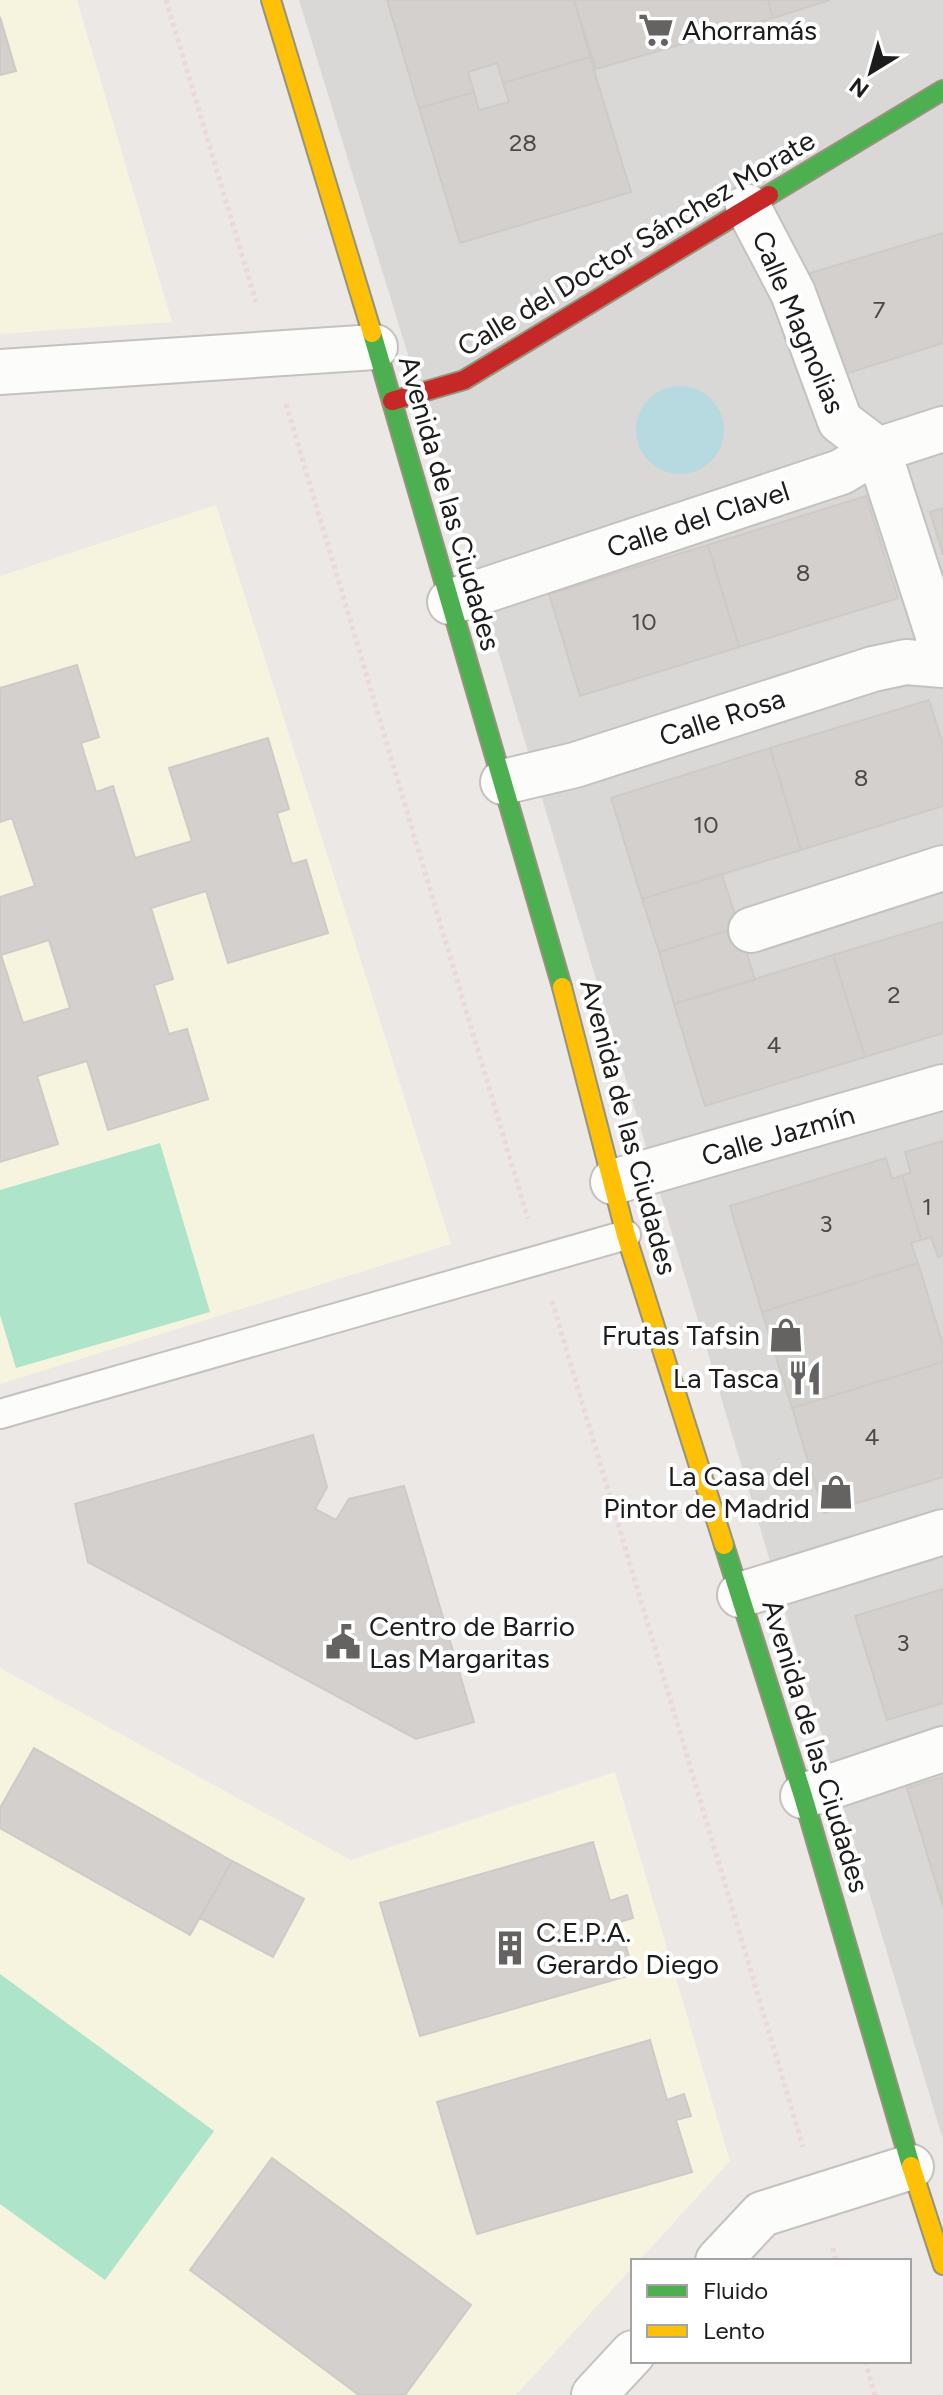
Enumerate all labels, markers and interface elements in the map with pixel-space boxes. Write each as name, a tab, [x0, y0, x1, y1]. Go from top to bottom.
supermarket icon: Ahorramás	[637, 11, 675, 49]
place label: Ahorramás	[682, 13, 817, 47]
north arrow	[831, 32, 911, 112]
text: N	[844, 72, 874, 103]
street label: Calle del Doctor Sánchez Morate	[451, 123, 821, 363]
house number: 28	[509, 128, 537, 157]
street label: Calle Magnolias	[745, 225, 853, 419]
house number: 7	[873, 295, 886, 324]
street label: Avenida de las Ciudades	[392, 352, 508, 654]
street label: Calle del Clavel	[602, 473, 794, 565]
house number: 8	[796, 558, 810, 587]
house number: 10	[631, 607, 657, 636]
street label: Calle Rosa	[655, 681, 789, 753]
house number: 8	[854, 763, 868, 792]
house number: 10	[693, 810, 719, 839]
street label: Avenida de las Ciudades	[573, 975, 685, 1279]
house number: 2	[887, 980, 901, 1009]
house number: 4	[767, 1030, 782, 1059]
street label: Calle Jazmín	[698, 1097, 858, 1173]
house number: 1	[922, 1192, 932, 1221]
house number: 3	[819, 1209, 833, 1238]
shop icon: Frutas Tafsin	[767, 1316, 805, 1354]
place label: Frutas Tafsin	[602, 1318, 760, 1352]
restaurant icon: La Tasca	[786, 1359, 824, 1397]
place label: La Tasca	[673, 1361, 779, 1395]
house number: 4	[865, 1422, 880, 1451]
place label: La Casa del Pintor de Madrid	[603, 1459, 810, 1525]
shop icon: La Casa del Pintor de Madrid	[817, 1473, 855, 1511]
street label: Avenida de las Ciudades	[755, 1595, 877, 1897]
place label: Centro de Barrio Las Margaritas	[369, 1609, 575, 1675]
public building icon: Centro de Barrio Las Margaritas	[324, 1623, 362, 1661]
house number: 3	[896, 1628, 910, 1657]
place label: C.E.P.A. Gerardo Diego	[536, 1915, 719, 1981]
building icon: C.E.P.A. Gerardo Diego	[491, 1929, 529, 1967]
legend	[631, 2259, 911, 2363]
text: Fluido	[703, 2276, 768, 2305]
text: Lento	[703, 2316, 765, 2345]

